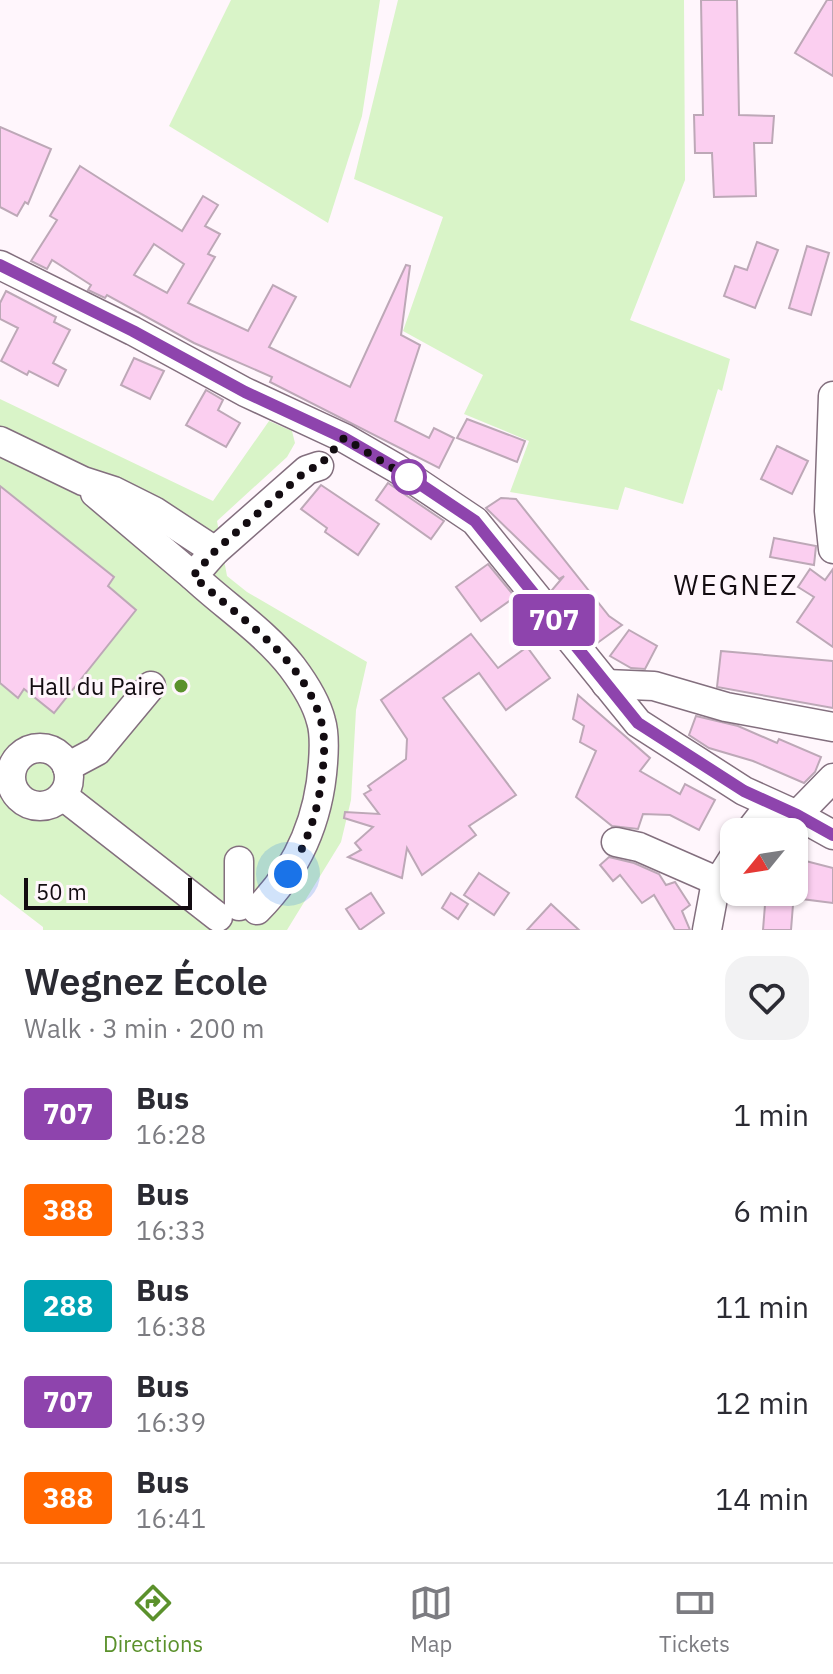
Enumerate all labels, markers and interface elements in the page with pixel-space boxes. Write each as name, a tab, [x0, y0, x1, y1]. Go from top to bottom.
unlabelled marker	[392, 460, 426, 494]
district label: WEGNEZ	[673, 566, 799, 603]
line badge: 707	[508, 594, 600, 646]
text: 707	[529, 601, 579, 638]
place label: Hall du Paire	[28, 670, 165, 702]
marker: Hall du Paire	[172, 677, 190, 695]
north arrow	[720, 818, 808, 906]
map controls	[720, 818, 808, 906]
your location	[268, 854, 308, 894]
scale bar	[24, 874, 192, 910]
text: 50 m	[36, 877, 87, 906]
text: Wegnez École	[24, 956, 268, 1005]
button: heart	[725, 956, 809, 1040]
text: Walk · 3 min · 200 m	[24, 1011, 264, 1045]
text: Bus	[136, 1078, 189, 1117]
text: 707	[43, 1095, 93, 1132]
text: 1 min	[733, 1095, 809, 1134]
text: 16:28	[136, 1117, 206, 1151]
text: Bus	[136, 1174, 189, 1213]
text: 388	[43, 1191, 93, 1228]
text: 6 min	[733, 1191, 809, 1230]
text: 16:33	[136, 1213, 206, 1247]
text: Bus	[136, 1270, 189, 1309]
text: 288	[43, 1287, 93, 1324]
text: 11 min	[715, 1287, 809, 1326]
text: 16:38	[136, 1309, 206, 1343]
text: Bus	[136, 1366, 189, 1405]
text: 707	[43, 1383, 93, 1420]
text: 12 min	[715, 1383, 809, 1422]
text: 16:39	[136, 1405, 206, 1439]
text: Bus	[136, 1462, 189, 1501]
text: 388	[43, 1479, 93, 1516]
text: 14 min	[715, 1479, 809, 1518]
text: 16:41	[136, 1501, 206, 1535]
tab: Directions	[103, 1581, 203, 1658]
tab: Map	[409, 1581, 453, 1658]
tab: Tickets	[659, 1581, 730, 1658]

